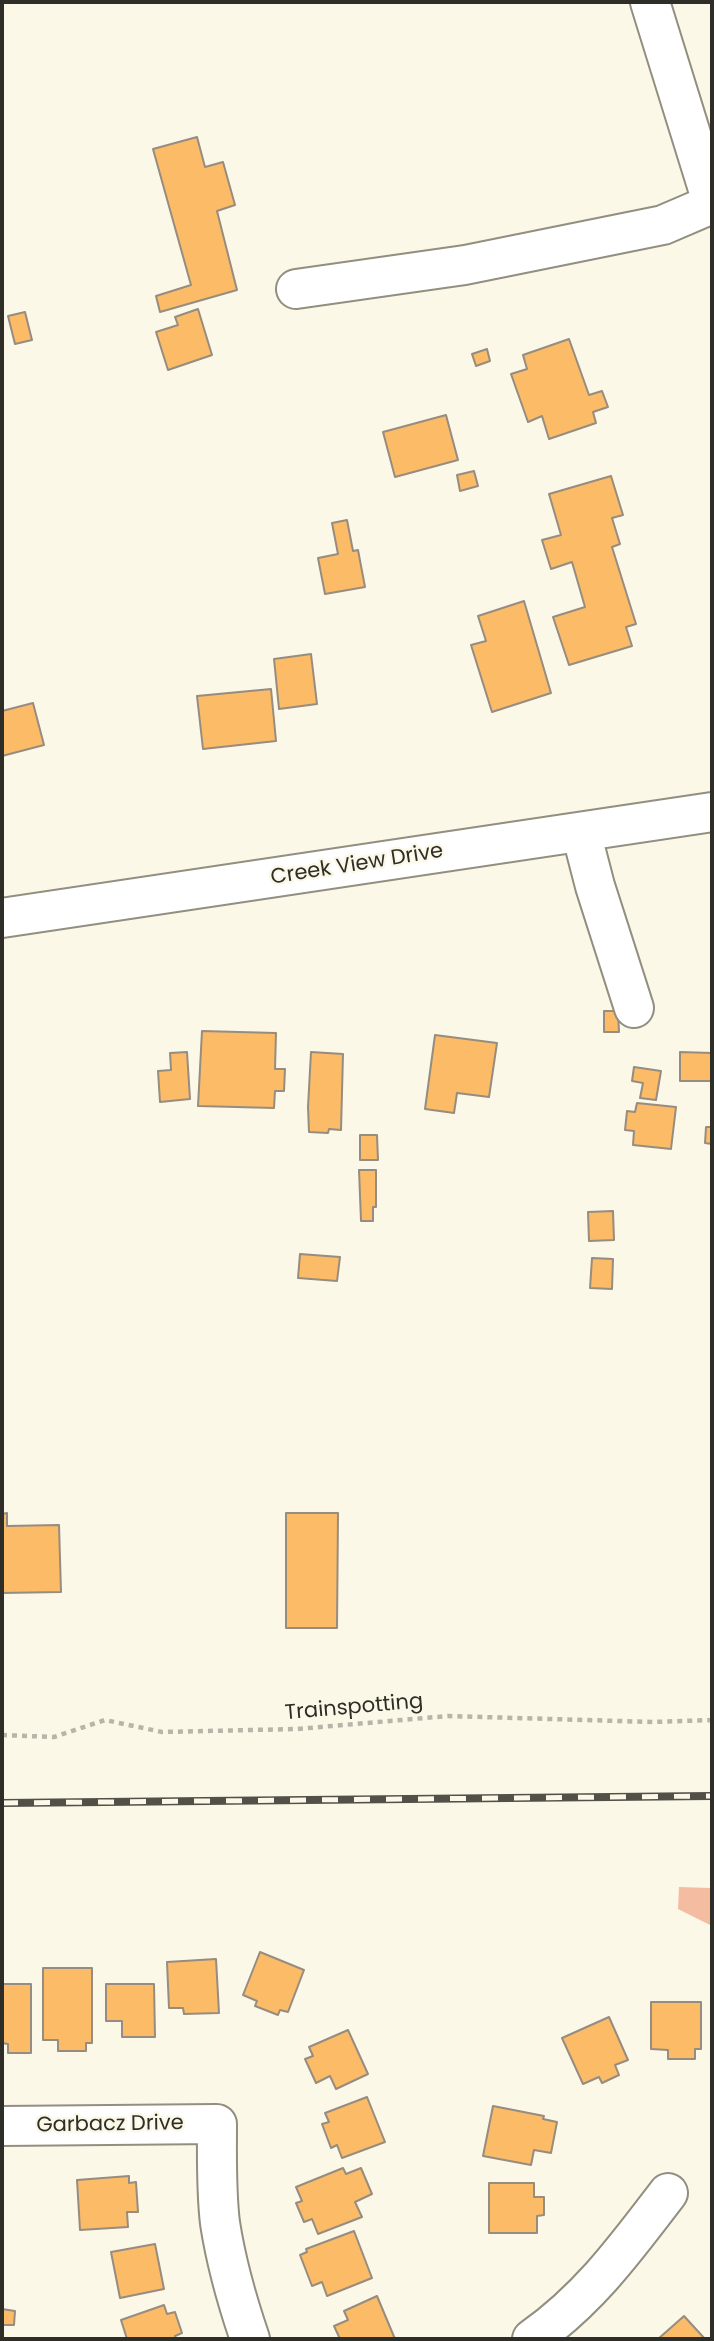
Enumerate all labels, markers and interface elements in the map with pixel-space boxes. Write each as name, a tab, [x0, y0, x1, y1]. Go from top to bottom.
street label: Creek View Drive	[269, 839, 445, 891]
street label: Trainspotting	[284, 1689, 424, 1727]
street label: Garbacz Drive	[36, 2111, 184, 2139]

